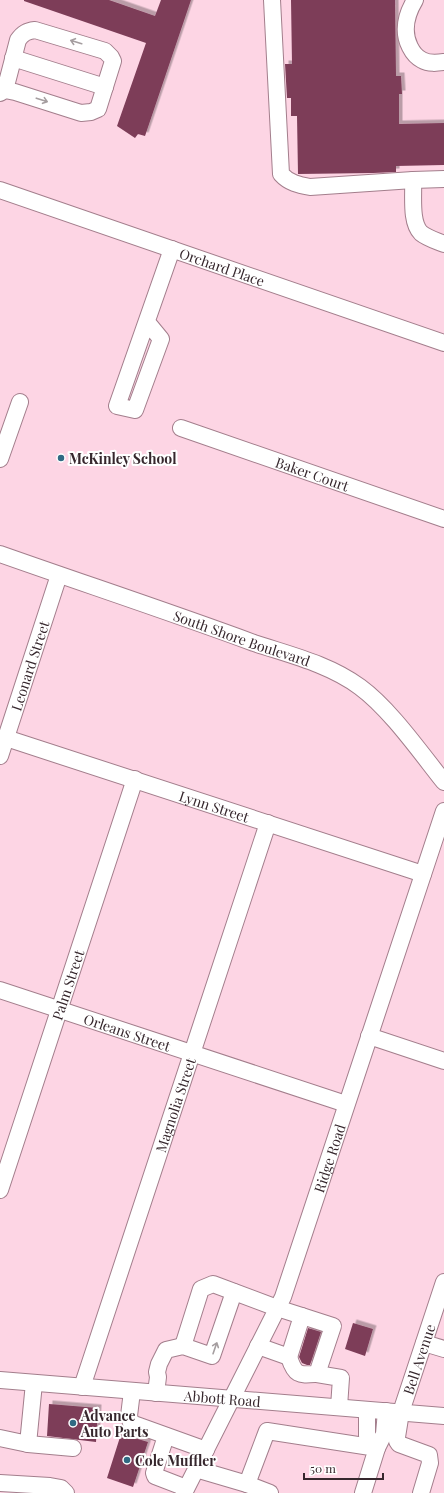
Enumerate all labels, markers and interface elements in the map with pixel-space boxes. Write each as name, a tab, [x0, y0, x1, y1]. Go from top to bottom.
one-way arrow	[70, 38, 83, 45]
one-way arrow	[35, 97, 48, 104]
street label: Orchard Place	[177, 243, 267, 290]
place label: McKinley School	[69, 449, 177, 468]
street label: Baker Court	[273, 452, 352, 495]
marker: McKinley School	[56, 453, 66, 463]
street label: South Shore Boulevard	[171, 605, 313, 670]
street label: Leonard Street	[6, 617, 53, 713]
street label: Lynn Street	[177, 786, 253, 826]
street label: Palm Street	[47, 946, 88, 1022]
street label: Orleans Street	[82, 1009, 174, 1055]
street label: Magnolia Street	[151, 1054, 200, 1155]
street label: Ridge Road	[309, 1121, 349, 1195]
street label: Bell Avenue	[398, 1321, 439, 1397]
one-way arrow	[211, 1343, 219, 1355]
street label: Abbott Road	[182, 1385, 261, 1411]
place label: Advance Auto Parts	[80, 1406, 148, 1441]
marker: Advance Auto Parts	[68, 1418, 78, 1428]
place label: Cole Muffler	[135, 1451, 216, 1470]
marker: Cole Muffler	[122, 1455, 132, 1465]
scale bar	[304, 1455, 383, 1481]
text: 50 m	[310, 1460, 336, 1476]

